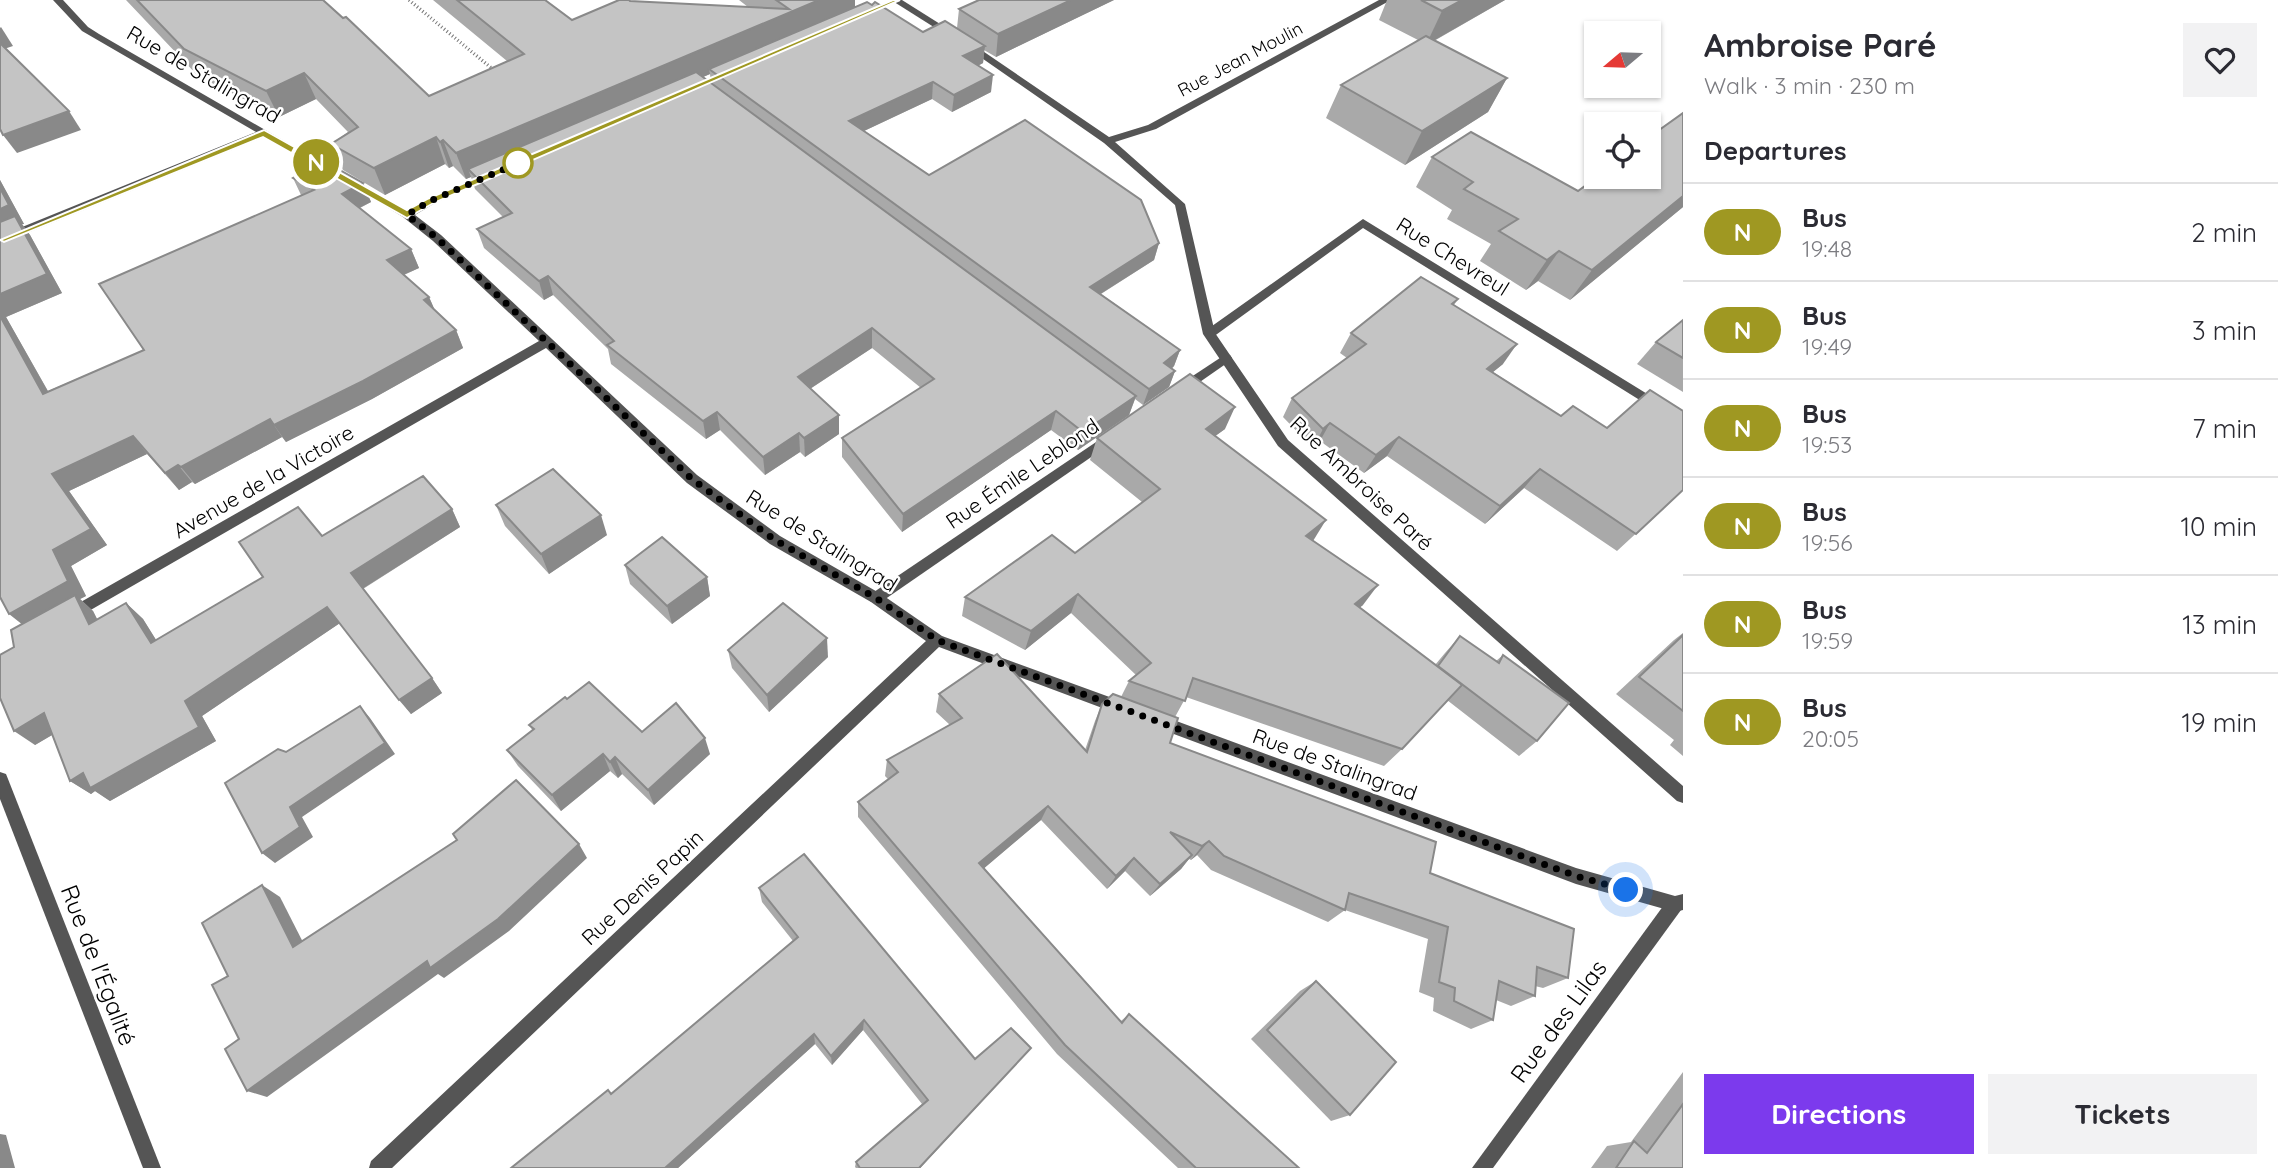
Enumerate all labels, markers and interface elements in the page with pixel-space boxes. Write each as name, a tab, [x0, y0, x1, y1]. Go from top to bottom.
street label: Rue Jean Moulin	[1174, 16, 1306, 102]
street label: Rue de Stalingrad	[122, 19, 286, 129]
north arrow	[1584, 21, 1661, 98]
map controls	[1584, 21, 1661, 189]
button: heart	[2183, 23, 2257, 97]
text: Ambroise Paré	[1704, 24, 1936, 65]
text: Walk · 3 min · 230 m	[1704, 71, 1915, 100]
button: locate	[1584, 112, 1661, 189]
text: Departures	[1704, 134, 1847, 167]
line badge: N	[293, 139, 339, 185]
text: N	[307, 147, 325, 177]
unlabelled marker	[503, 148, 533, 178]
text: Bus	[1802, 201, 1847, 234]
street label: Rue Chevreul	[1392, 211, 1514, 301]
text: 2 min	[2191, 216, 2257, 249]
text: N	[1734, 217, 1751, 247]
text: 19:48	[1802, 234, 1852, 263]
text: Bus	[1802, 299, 1847, 332]
text: 3 min	[2192, 314, 2257, 347]
text: N	[1734, 315, 1751, 345]
text: 19:49	[1802, 332, 1852, 361]
text: Bus	[1802, 397, 1847, 430]
street label: Rue Ambroise Paré	[1285, 410, 1439, 556]
street label: Rue Émile Leblond	[940, 412, 1104, 534]
text: 7 min	[2192, 412, 2257, 445]
text: N	[1734, 413, 1751, 443]
street label: Avenue de la Victoire	[168, 419, 358, 543]
text: 19:53	[1802, 430, 1852, 459]
street label: Rue de Stalingrad	[742, 483, 902, 597]
text: Bus	[1802, 495, 1847, 528]
text: 10 min	[2181, 510, 2257, 543]
text: N	[1734, 511, 1751, 541]
text: 19:56	[1802, 528, 1853, 557]
text: Bus	[1802, 593, 1847, 626]
text: 13 min	[2182, 608, 2257, 641]
text: N	[1734, 609, 1751, 639]
text: 19:59	[1802, 626, 1853, 655]
text: Bus	[1802, 691, 1847, 724]
text: 19 min	[2181, 706, 2257, 739]
text: N	[1734, 707, 1751, 737]
street label: Rue de Stalingrad	[1249, 722, 1421, 806]
text: 20:05	[1802, 724, 1859, 753]
street label: Rue Denis Papin	[576, 824, 708, 950]
your location	[1608, 872, 1643, 907]
street label: Rue de l'Égalité	[55, 880, 143, 1050]
street label: Rue des Lilas	[1503, 954, 1613, 1088]
button: Directions	[1704, 1074, 1974, 1154]
button: Tickets	[1988, 1074, 2257, 1154]

